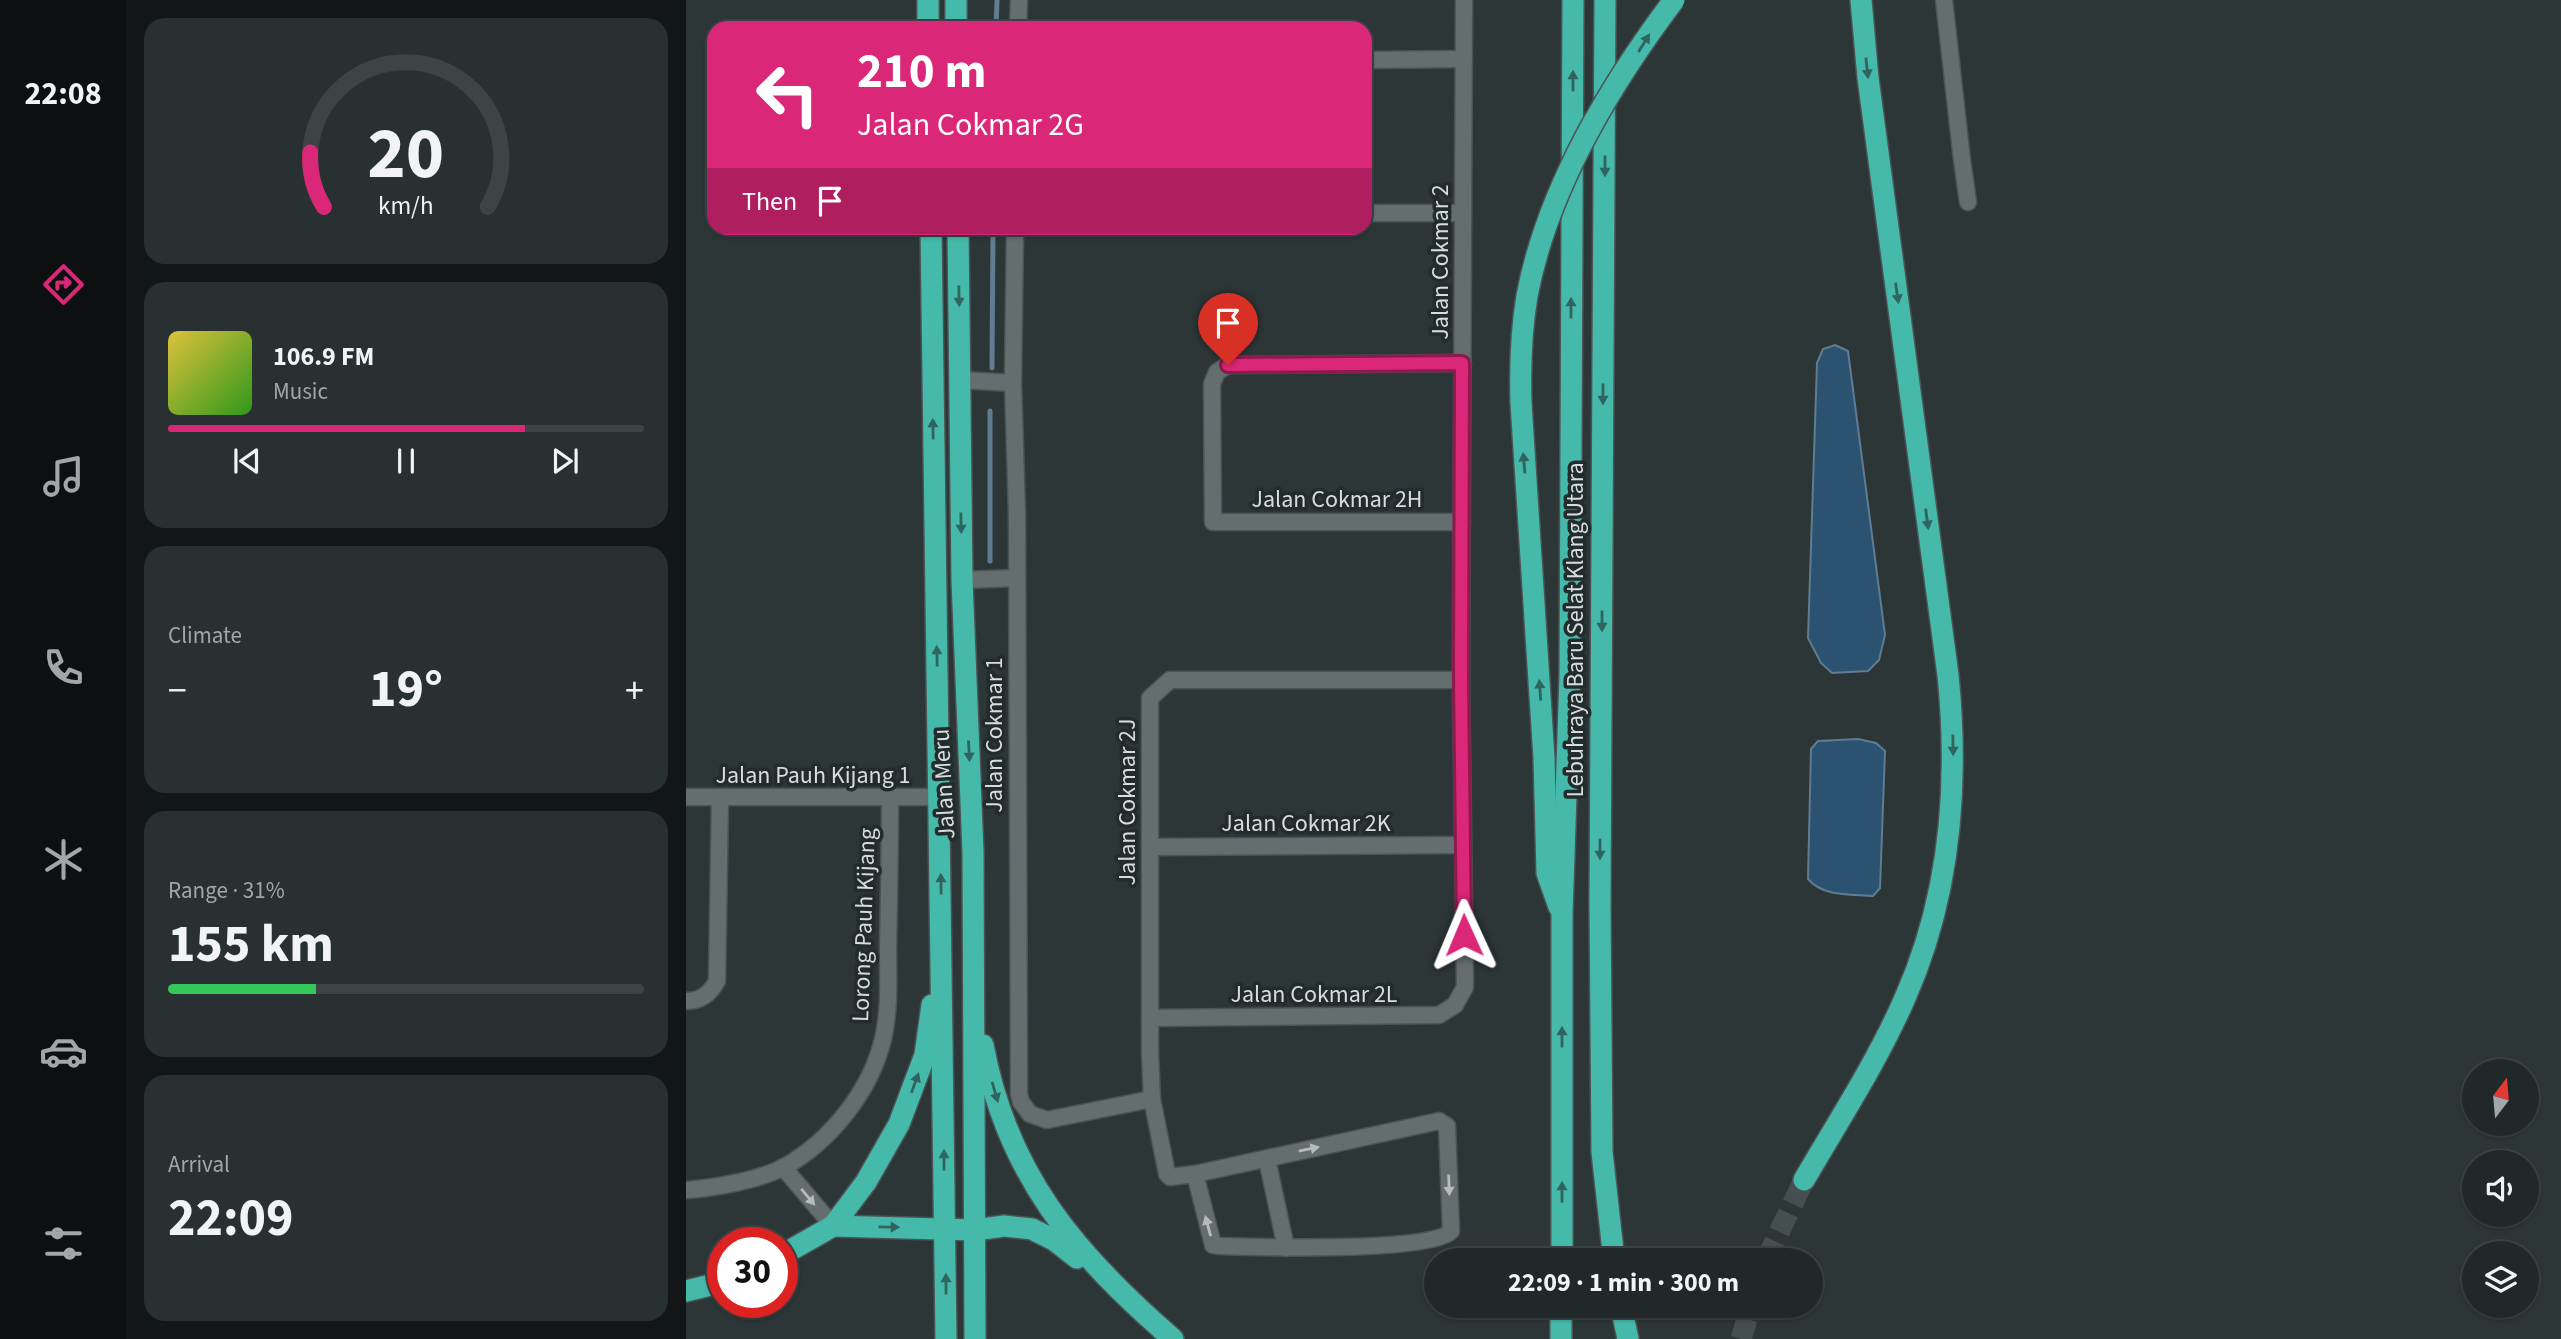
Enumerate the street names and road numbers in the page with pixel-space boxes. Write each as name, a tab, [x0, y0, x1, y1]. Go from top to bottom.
street label: Jalan Cokmar 2	[1423, 184, 1458, 340]
street label: Lebuhraya Baru Selat Klang Utara	[1558, 462, 1593, 798]
street label: Jalan Cokmar 2H	[1251, 482, 1423, 517]
street label: Jalan Cokmar 1	[977, 657, 1012, 813]
street label: Jalan Cokmar 2J	[1110, 719, 1145, 885]
street label: Jalan Meru	[924, 728, 964, 840]
street label: Jalan Pauh Kijang 1	[715, 758, 911, 793]
street label: Jalan Cokmar 2K	[1221, 806, 1391, 841]
street label: Lorong Pauh Kijang	[843, 827, 885, 1023]
street label: Jalan Cokmar 2L	[1230, 977, 1398, 1012]

